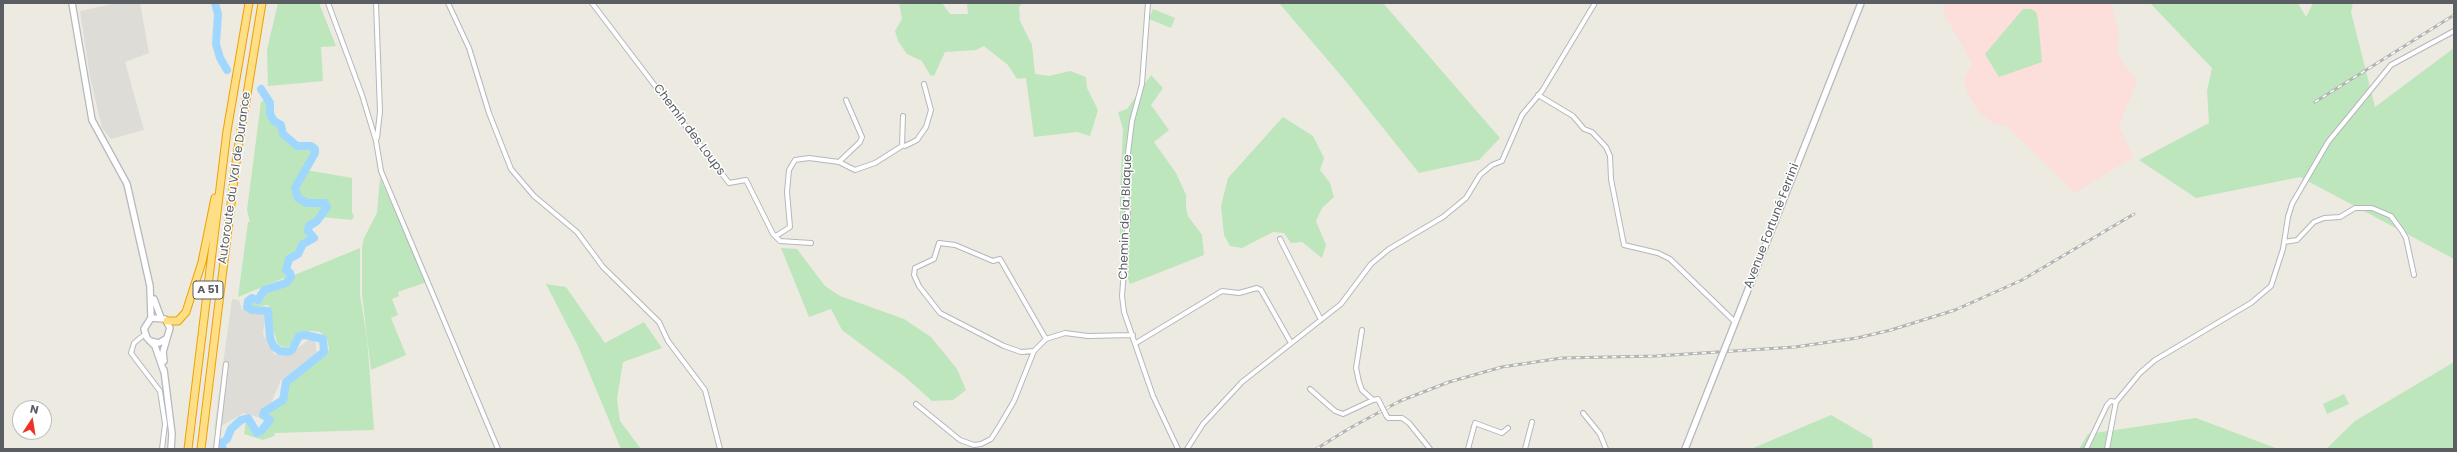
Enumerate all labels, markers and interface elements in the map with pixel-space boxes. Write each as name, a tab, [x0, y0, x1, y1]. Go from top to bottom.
street label: Chemin des Loups	[650, 82, 728, 178]
street label: Autoroute du Val de Durance	[216, 91, 254, 265]
street label: Chemin de la Blaque	[1117, 154, 1135, 280]
street label: Avenue Fortuné Ferrini	[1741, 161, 1803, 291]
road number: A 51	[193, 281, 223, 299]
north arrow	[12, 400, 52, 440]
text: N	[29, 401, 40, 418]

